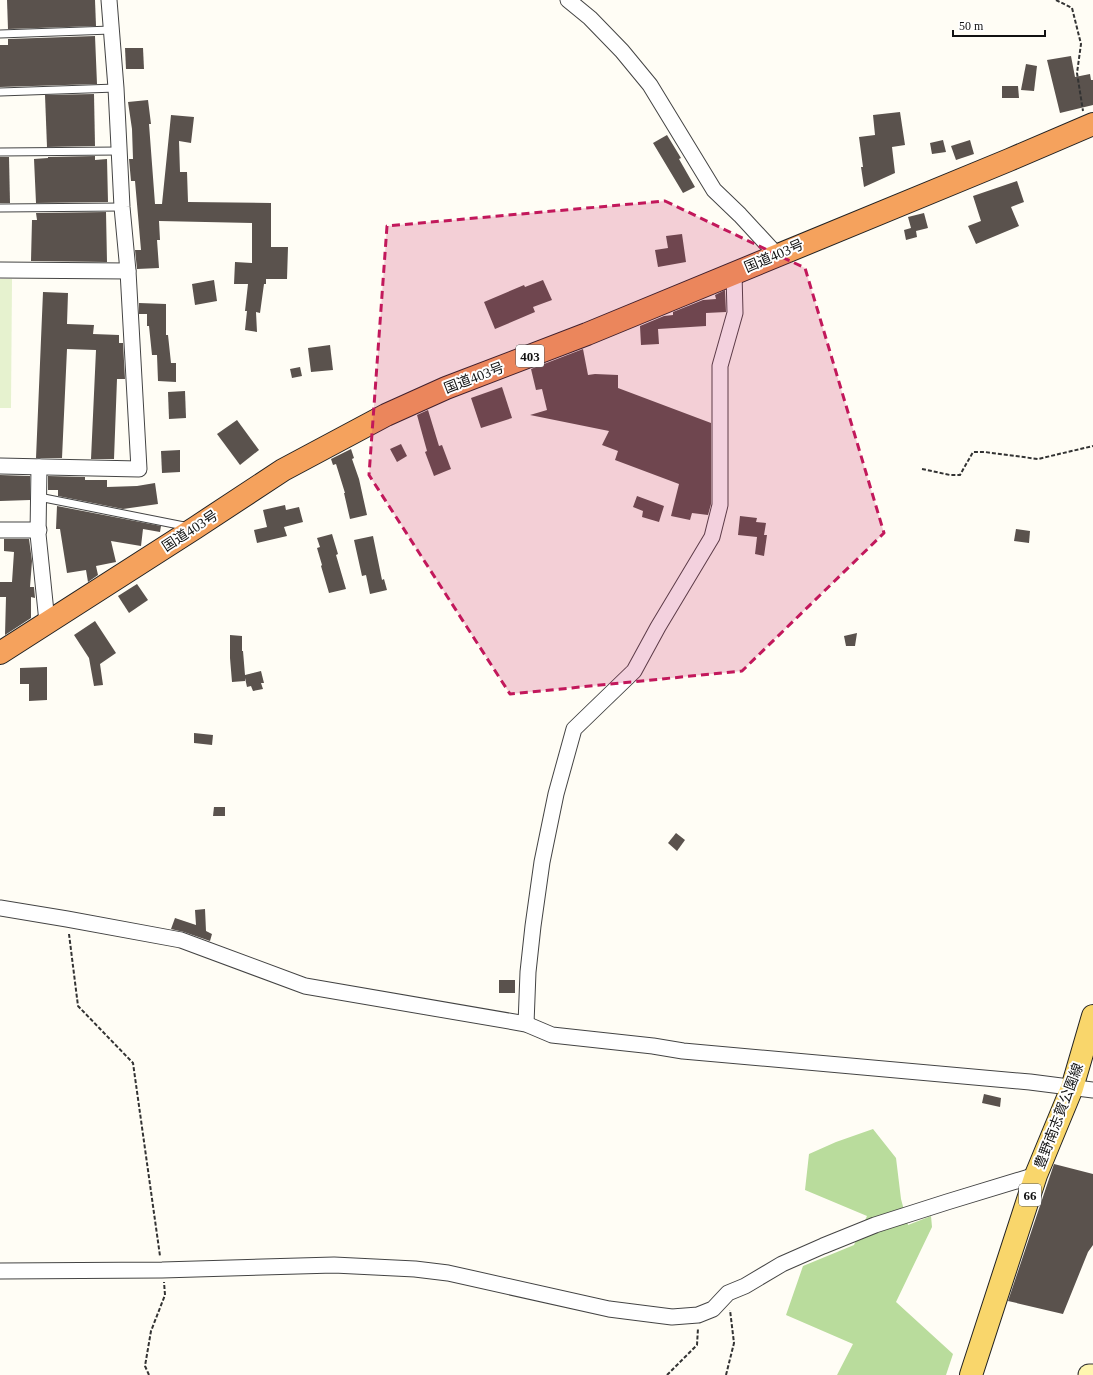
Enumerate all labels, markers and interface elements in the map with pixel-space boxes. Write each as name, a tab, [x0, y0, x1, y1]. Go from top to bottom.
scale bar	[953, 12, 1045, 38]
text: 50 m	[959, 19, 984, 33]
street label: 国道403号	[742, 237, 806, 275]
road number: 403	[516, 345, 544, 367]
street label: 国道403号	[442, 360, 506, 396]
street label: 国道403号	[159, 508, 221, 554]
street label: 豊野南志賀公園線	[1032, 1061, 1086, 1171]
road number: 66	[1019, 1184, 1041, 1206]

